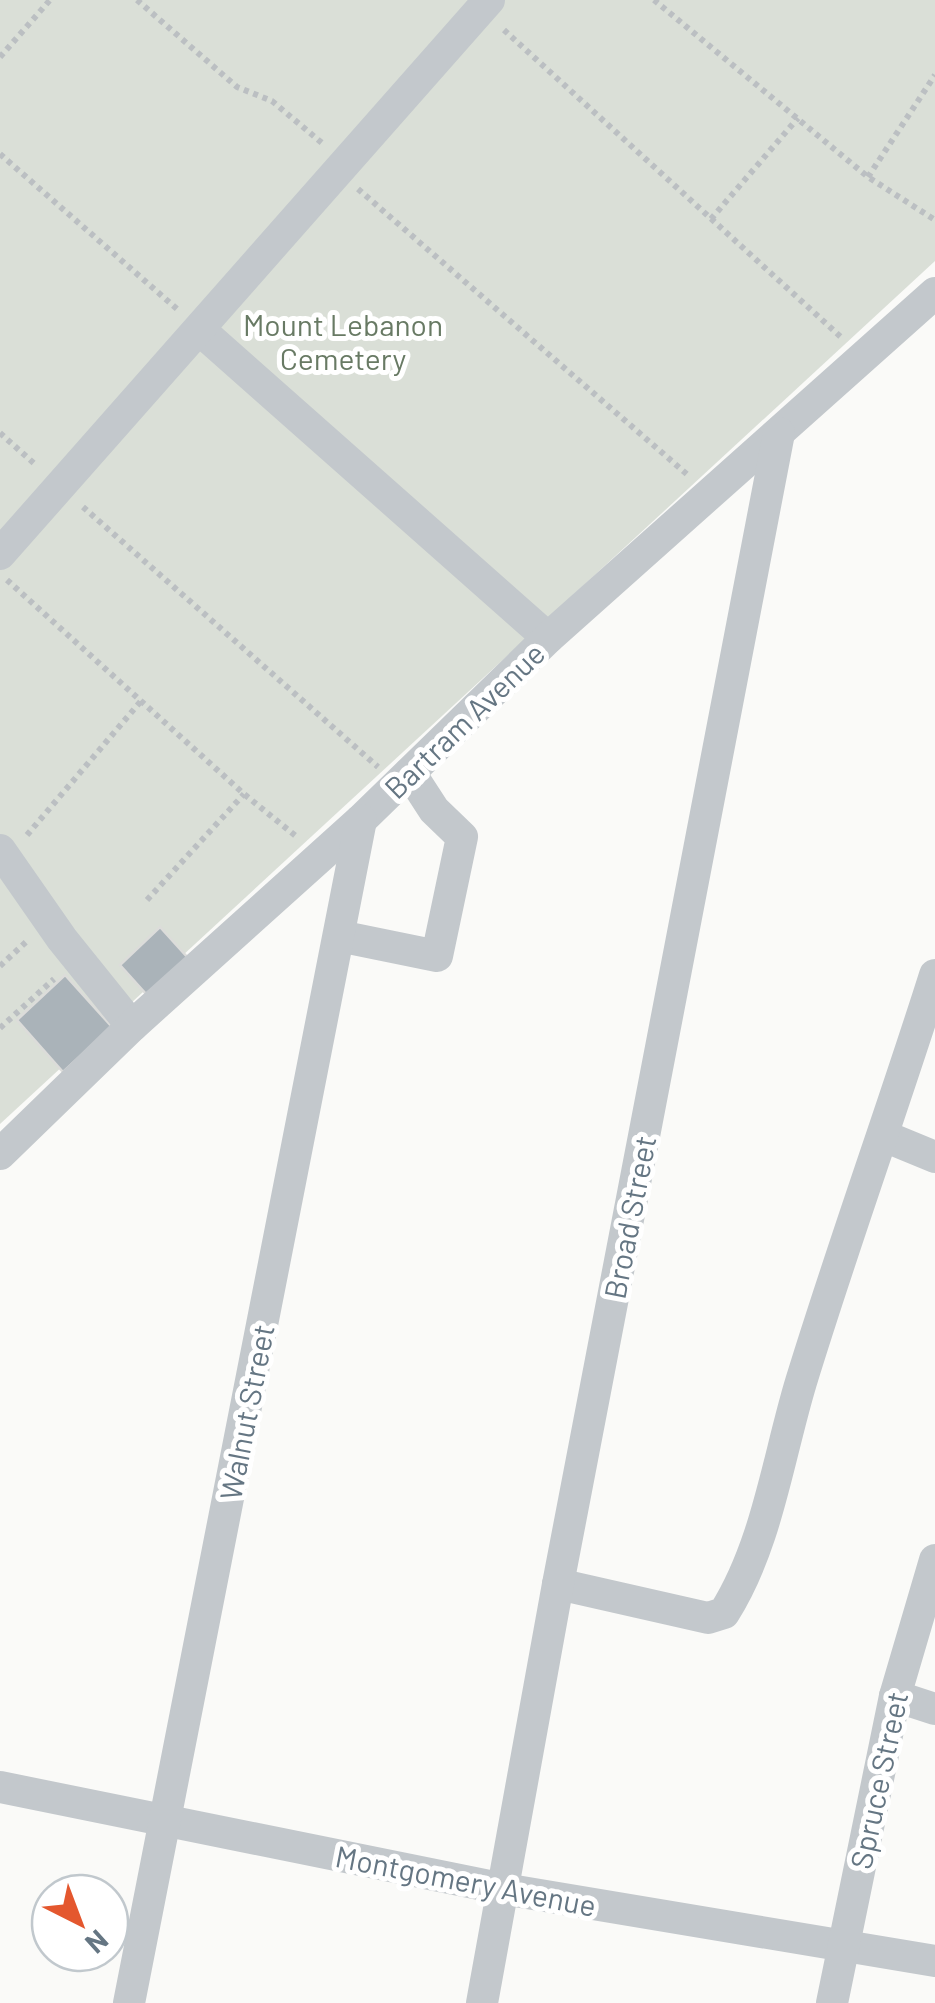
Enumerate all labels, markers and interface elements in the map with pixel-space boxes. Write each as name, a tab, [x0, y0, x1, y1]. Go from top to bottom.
park label: Mount Lebanon Cemetery	[243, 306, 443, 376]
street label: Bartram Avenue	[376, 635, 552, 805]
street label: Broad Street	[596, 1132, 662, 1302]
street label: Walnut Street	[211, 1321, 281, 1503]
street label: Spruce Street	[842, 1688, 914, 1872]
street label: Montgomery Avenue	[333, 1837, 599, 1923]
north arrow	[30, 1873, 130, 1973]
text: N	[79, 1923, 116, 1961]

